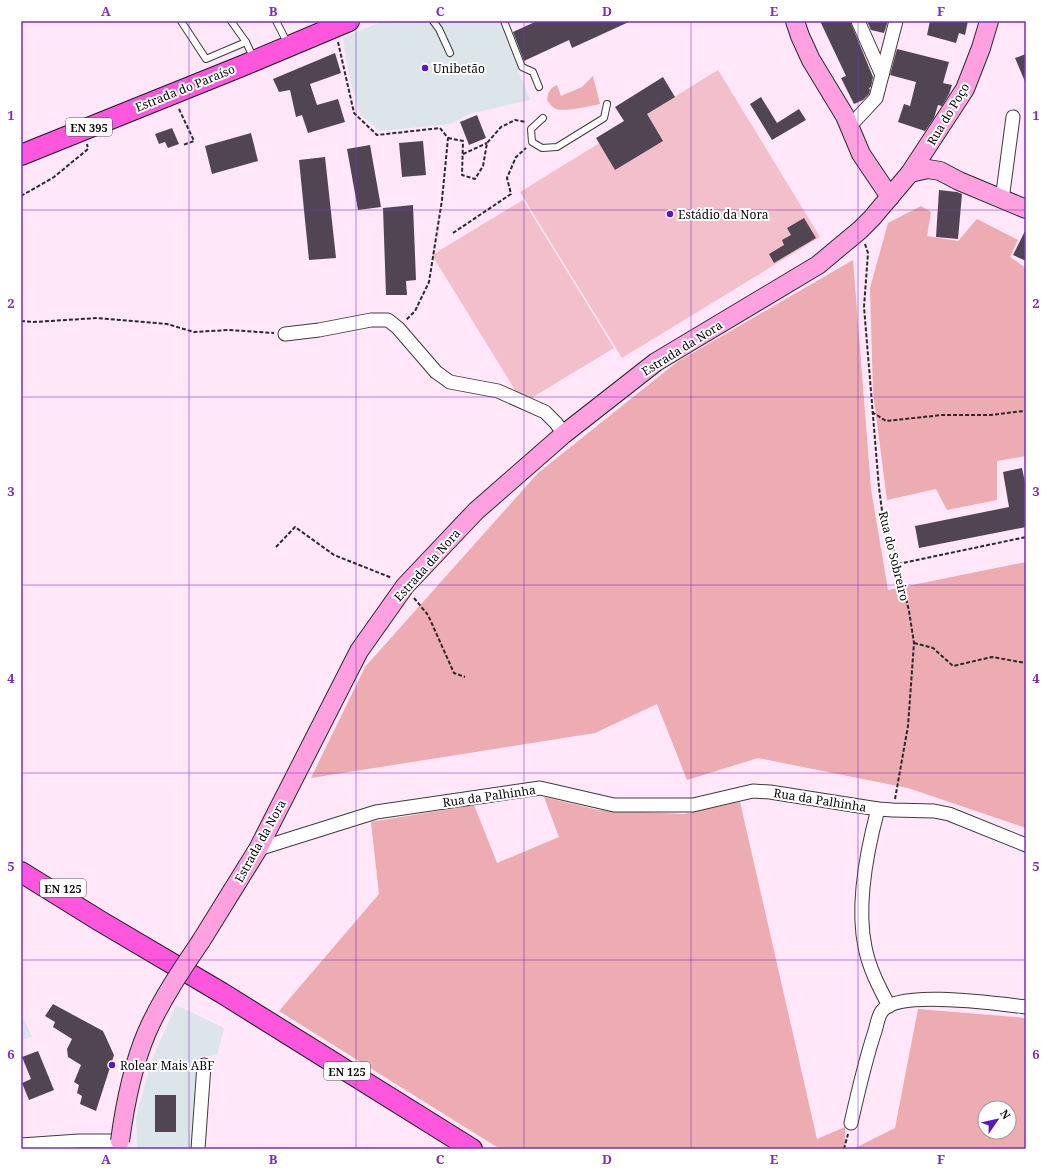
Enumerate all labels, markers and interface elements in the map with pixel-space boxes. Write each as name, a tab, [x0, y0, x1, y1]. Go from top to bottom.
text: A	[101, 2, 111, 20]
text: B	[269, 2, 278, 20]
text: C	[436, 2, 445, 20]
text: D	[602, 2, 612, 20]
text: E	[770, 2, 779, 20]
text: F	[937, 2, 945, 20]
street label: Estrada do Paraíso	[133, 60, 238, 116]
place label: Unibetão	[433, 60, 485, 77]
marker: Unibetão	[420, 63, 430, 73]
street label: Rua do Poço	[923, 80, 973, 148]
text: 1	[7, 106, 15, 124]
text: 1	[1032, 106, 1040, 124]
road number: EN 395	[66, 118, 112, 136]
place label: Estádio da Nora	[678, 206, 769, 223]
marker: Estádio da Nora	[665, 209, 675, 219]
text: 2	[7, 294, 15, 312]
text: 2	[1032, 294, 1040, 312]
street label: Estrada da Nora	[638, 316, 726, 380]
text: 3	[7, 482, 15, 500]
text: 3	[1032, 482, 1040, 500]
street label: Rua do Sobreiro	[875, 509, 913, 603]
street label: Estrada da Nora	[390, 525, 464, 605]
text: 4	[7, 669, 15, 687]
text: 4	[1032, 669, 1040, 687]
street label: Rua da Palhinha	[441, 781, 537, 811]
street label: Rua da Palhinha	[772, 784, 868, 816]
street label: Estrada da Nora	[230, 796, 290, 885]
text: 5	[7, 857, 15, 875]
text: 5	[1032, 857, 1040, 875]
road number: EN 125	[40, 879, 86, 897]
text: 6	[7, 1045, 15, 1063]
text: 6	[1032, 1045, 1040, 1063]
place label: Rolear Mais ABF	[120, 1057, 214, 1074]
marker: Rolear Mais ABF	[107, 1060, 117, 1070]
road number: EN 125	[324, 1062, 370, 1080]
north arrow	[977, 1100, 1017, 1140]
text: N	[997, 1106, 1015, 1122]
text: A	[101, 1150, 111, 1168]
text: B	[269, 1150, 278, 1168]
text: C	[436, 1150, 445, 1168]
text: D	[602, 1150, 612, 1168]
text: E	[770, 1150, 779, 1168]
text: F	[937, 1150, 945, 1168]

